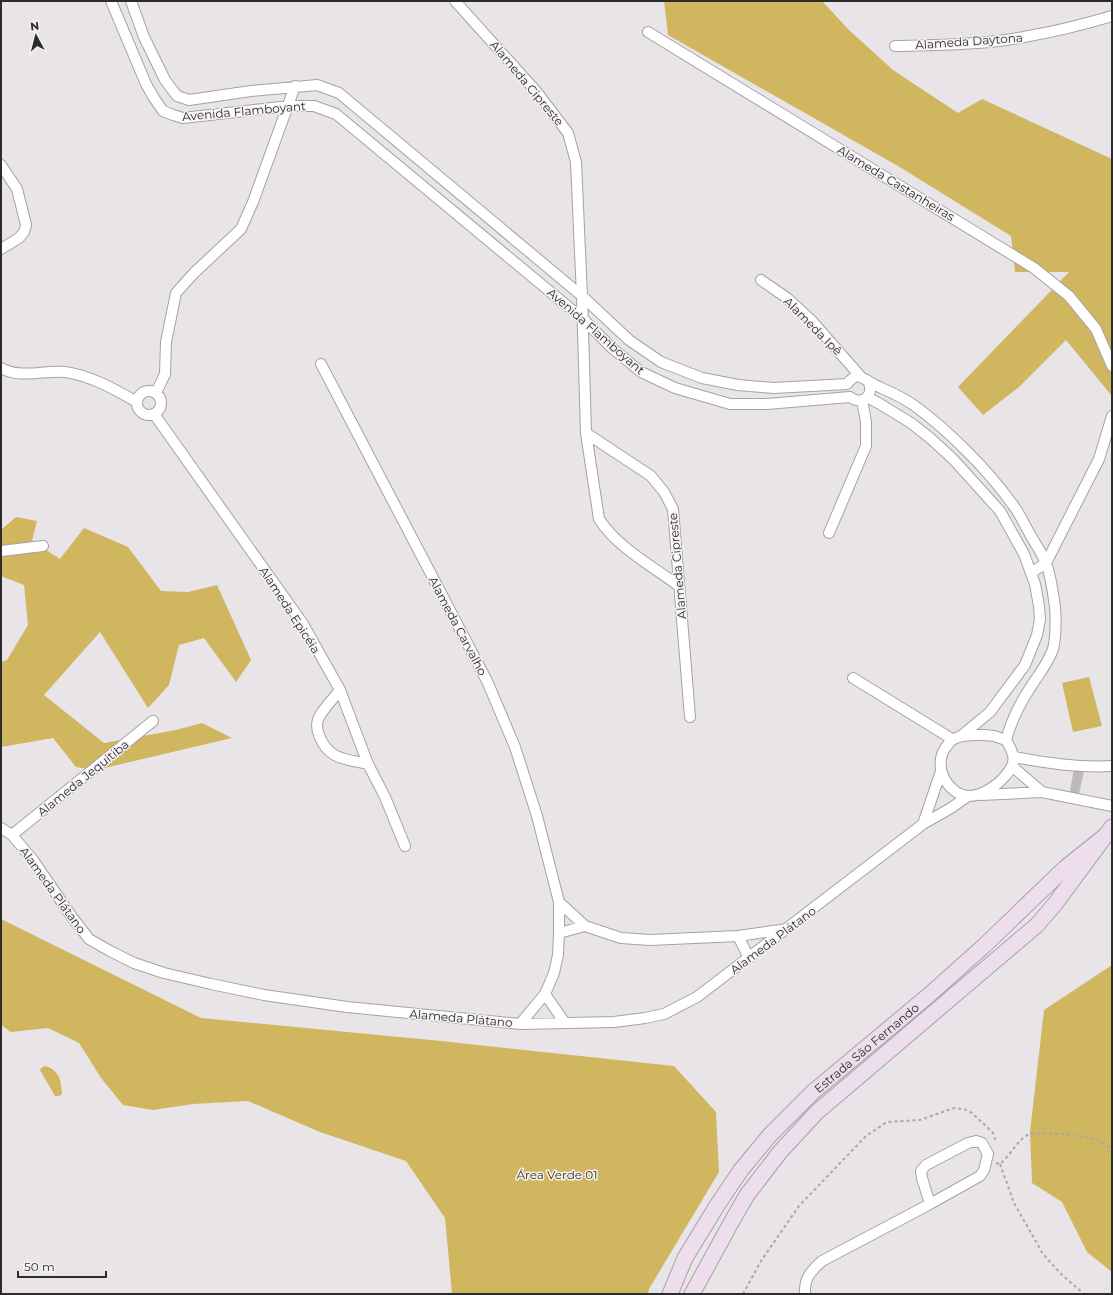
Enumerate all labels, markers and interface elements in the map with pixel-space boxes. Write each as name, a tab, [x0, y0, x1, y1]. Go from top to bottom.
north arrow	[16, 16, 56, 56]
text: N	[30, 19, 40, 34]
street label: Alameda Daytona	[915, 30, 1023, 52]
street label: Alameda Cipreste	[487, 37, 567, 129]
street label: Avenida Flamboyant	[182, 98, 307, 124]
street label: Alameda Castanheiras	[835, 142, 958, 224]
street label: Avenida Flamboyant	[544, 285, 648, 377]
street label: Alameda Ipê	[781, 294, 845, 358]
street label: Alameda Cipreste	[665, 512, 689, 620]
street label: Alameda Epicéia	[256, 564, 324, 656]
street label: Alameda Carvalho	[426, 574, 490, 678]
street label: Alameda Jequitiba	[34, 737, 132, 819]
street label: Alameda Plátano	[17, 844, 89, 936]
street label: Alameda Plátano	[727, 903, 819, 977]
street label: Estrada São Fernando	[811, 999, 922, 1096]
street label: Alameda Plátano	[409, 1006, 513, 1030]
park label: Área Verde 01	[517, 1167, 597, 1182]
scale bar	[18, 1253, 106, 1279]
text: 50 m	[24, 1259, 55, 1274]

